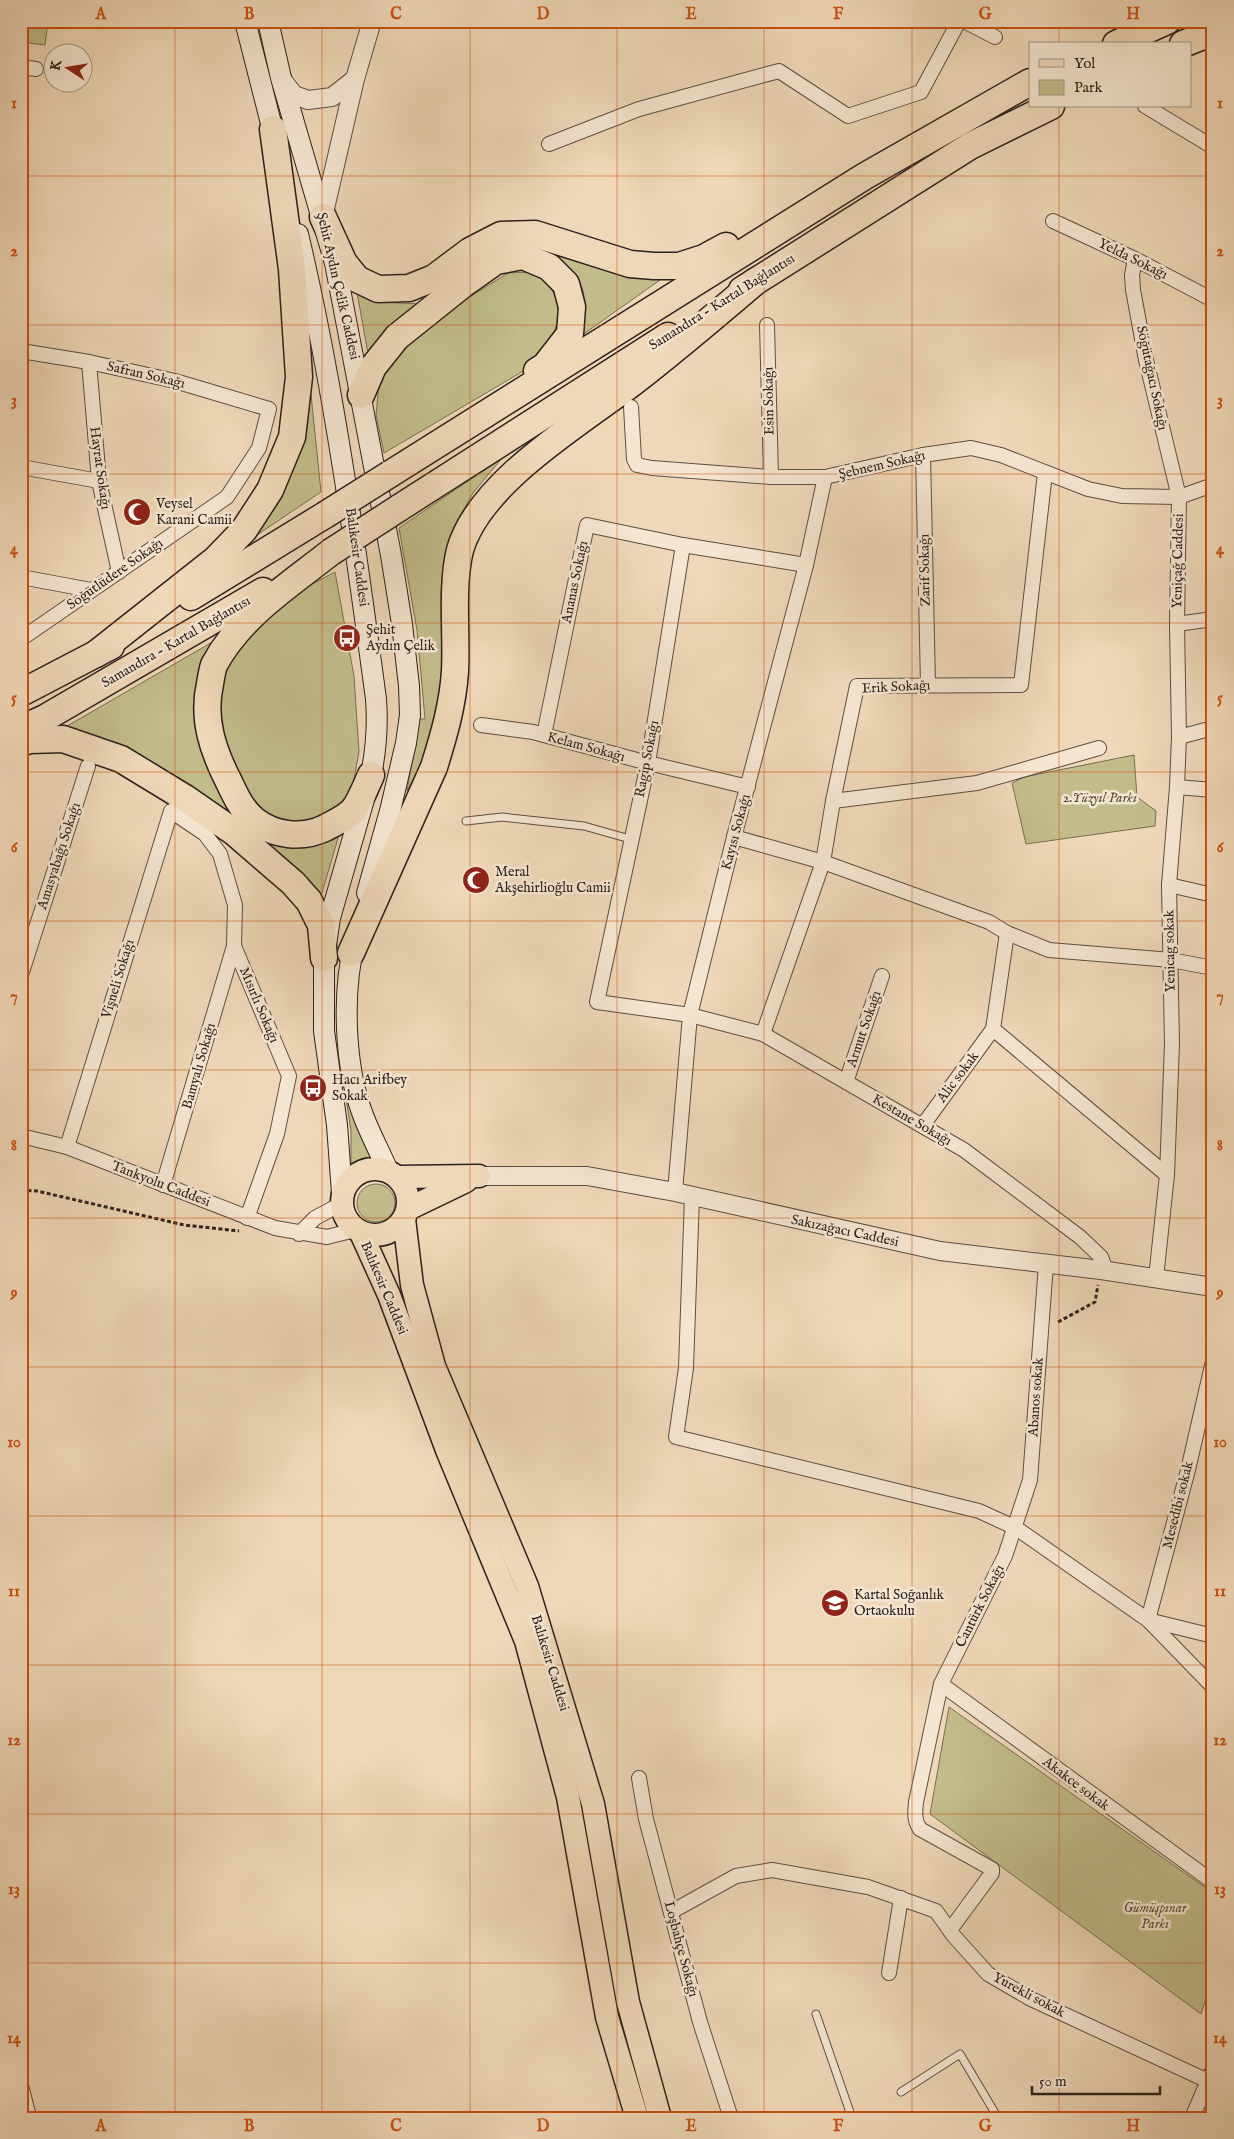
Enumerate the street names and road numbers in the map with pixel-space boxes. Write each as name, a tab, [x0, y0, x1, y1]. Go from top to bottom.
street label: Şehit Aydın Çelik Caddesi	[312, 211, 364, 362]
street label: Yelda Sokağı	[1095, 234, 1171, 284]
street label: Samandıra - Kartal Bağlantısı	[646, 249, 799, 354]
street label: Söğütağacı Sokağı	[1132, 324, 1172, 432]
street label: Safran Sokağı	[105, 357, 187, 393]
street label: Esin Sokağı	[759, 366, 779, 435]
street label: Hayrat Sokağı	[85, 425, 115, 511]
street label: Şebnem Sokağı	[837, 446, 927, 484]
street label: Balıkesir Caddesi	[341, 506, 373, 608]
street label: Yeniçağ Caddesi	[1168, 513, 1188, 609]
street label: Zarif Sokağı	[915, 533, 935, 606]
street label: Söğütlüdere Sokağı	[63, 534, 167, 614]
street label: Ananas Sokağı	[557, 539, 593, 626]
street label: Samandıra - Kartal Bağlantısı	[98, 592, 254, 692]
street label: Erik Sokağı	[861, 676, 931, 698]
street label: Ragip Sokağı	[631, 719, 663, 799]
street label: Kelam Sokağı	[545, 728, 627, 766]
street label: Kayısı Sokağı	[717, 792, 755, 872]
street label: Amasyabağı Sokağı	[33, 800, 85, 913]
street label: Yenicag sokak	[1160, 909, 1180, 992]
street label: Vişneli Sokağı	[97, 937, 139, 1022]
street label: Mısırlı Sokağı	[235, 964, 283, 1046]
street label: Armut Sokağı	[842, 988, 886, 1071]
street label: Bamyalı Sokağı	[178, 1020, 220, 1111]
street label: Alic sokak	[932, 1047, 983, 1107]
street label: Kestane Sokağı	[869, 1090, 955, 1150]
street label: Tankyolu Caddesi	[109, 1157, 213, 1211]
street label: Sakızağacı Caddesi	[790, 1211, 901, 1251]
street label: Balıkesir Caddesi	[356, 1239, 412, 1338]
street label: Abanos sokak	[1024, 1356, 1048, 1438]
street label: Mesedibi sokak	[1158, 1459, 1198, 1551]
street label: Cantürk Sokağı	[951, 1561, 1009, 1651]
street label: Balıkesir Caddesi	[527, 1613, 573, 1714]
street label: Akakce sokak	[1038, 1752, 1114, 1815]
street label: Loşbahçe Sokağı	[660, 1899, 703, 1999]
street label: Yurekli sokak	[990, 1968, 1069, 2022]

